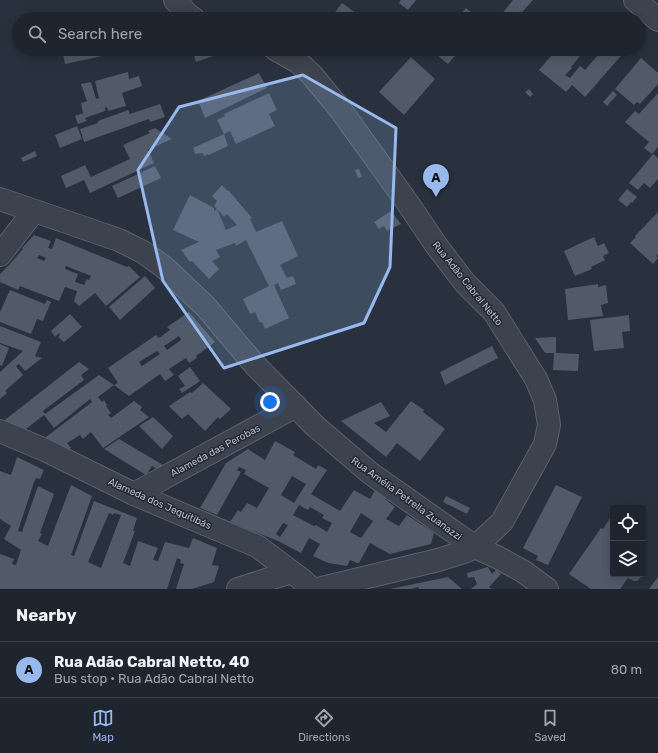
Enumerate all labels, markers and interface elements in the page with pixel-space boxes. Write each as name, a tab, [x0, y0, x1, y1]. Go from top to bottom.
search box	[12, 12, 646, 56]
icon: search	[26, 23, 48, 45]
text: Search here	[58, 25, 142, 43]
pin: A	[423, 164, 449, 197]
street label: Rua Adão Cabral Netto	[430, 239, 505, 328]
your location	[260, 392, 280, 412]
street label: Alameda das Perobas	[168, 422, 262, 480]
street label: Rua Amélia Petrella Zuanazzi	[349, 455, 464, 543]
street label: Alameda dos Jequitibás	[106, 476, 213, 532]
map controls	[610, 505, 646, 577]
button: locate	[610, 505, 646, 541]
button: layers	[610, 541, 646, 577]
text: Nearby	[16, 605, 77, 625]
text: Rua Adão Cabral Netto, 40	[54, 653, 249, 671]
text: A	[24, 662, 34, 677]
text: 80 m	[611, 662, 642, 677]
text: Bus stop · Rua Adão Cabral Netto	[54, 671, 254, 686]
tab: Map	[92, 707, 114, 744]
tab: Directions	[298, 707, 350, 744]
tab: Saved	[535, 707, 566, 744]

